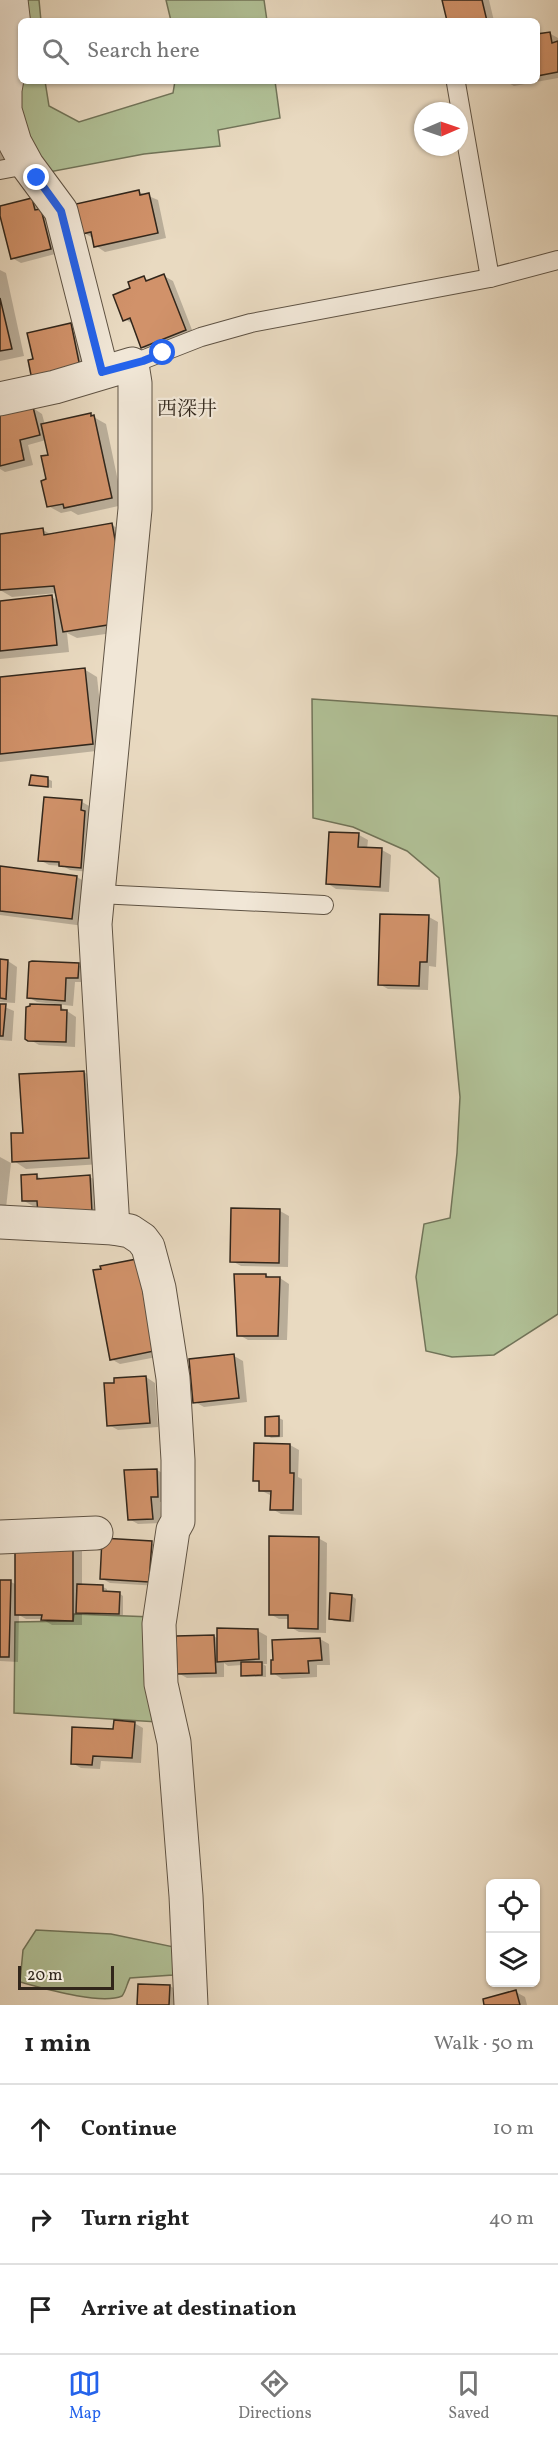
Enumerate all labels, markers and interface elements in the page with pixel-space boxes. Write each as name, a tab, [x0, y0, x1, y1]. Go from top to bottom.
search box	[18, 18, 540, 84]
icon: search	[39, 35, 72, 68]
text: Search here	[87, 36, 200, 67]
north arrow	[414, 102, 468, 156]
route end	[23, 164, 49, 190]
route start	[149, 339, 175, 365]
district label: 西深井	[157, 396, 217, 424]
map controls	[486, 1879, 540, 1987]
button: locate	[486, 1879, 540, 1933]
button: layers	[486, 1933, 540, 1987]
scale bar	[18, 1963, 114, 1990]
text: 20 m	[27, 1965, 62, 1987]
text: 1 min	[24, 2026, 91, 2062]
text: Walk · 50 m	[434, 2030, 534, 2058]
icon: ahead	[24, 2113, 57, 2146]
text: Continue	[81, 2114, 177, 2145]
text: 10 m	[493, 2115, 534, 2143]
icon: right	[24, 2203, 57, 2236]
text: Turn right	[81, 2204, 189, 2235]
text: 40 m	[489, 2205, 534, 2233]
icon: arrive	[24, 2293, 57, 2326]
text: Arrive at destination	[81, 2294, 297, 2325]
tab: Map	[68, 2367, 101, 2425]
tab: Directions	[238, 2367, 312, 2425]
tab: Saved	[448, 2367, 490, 2425]

